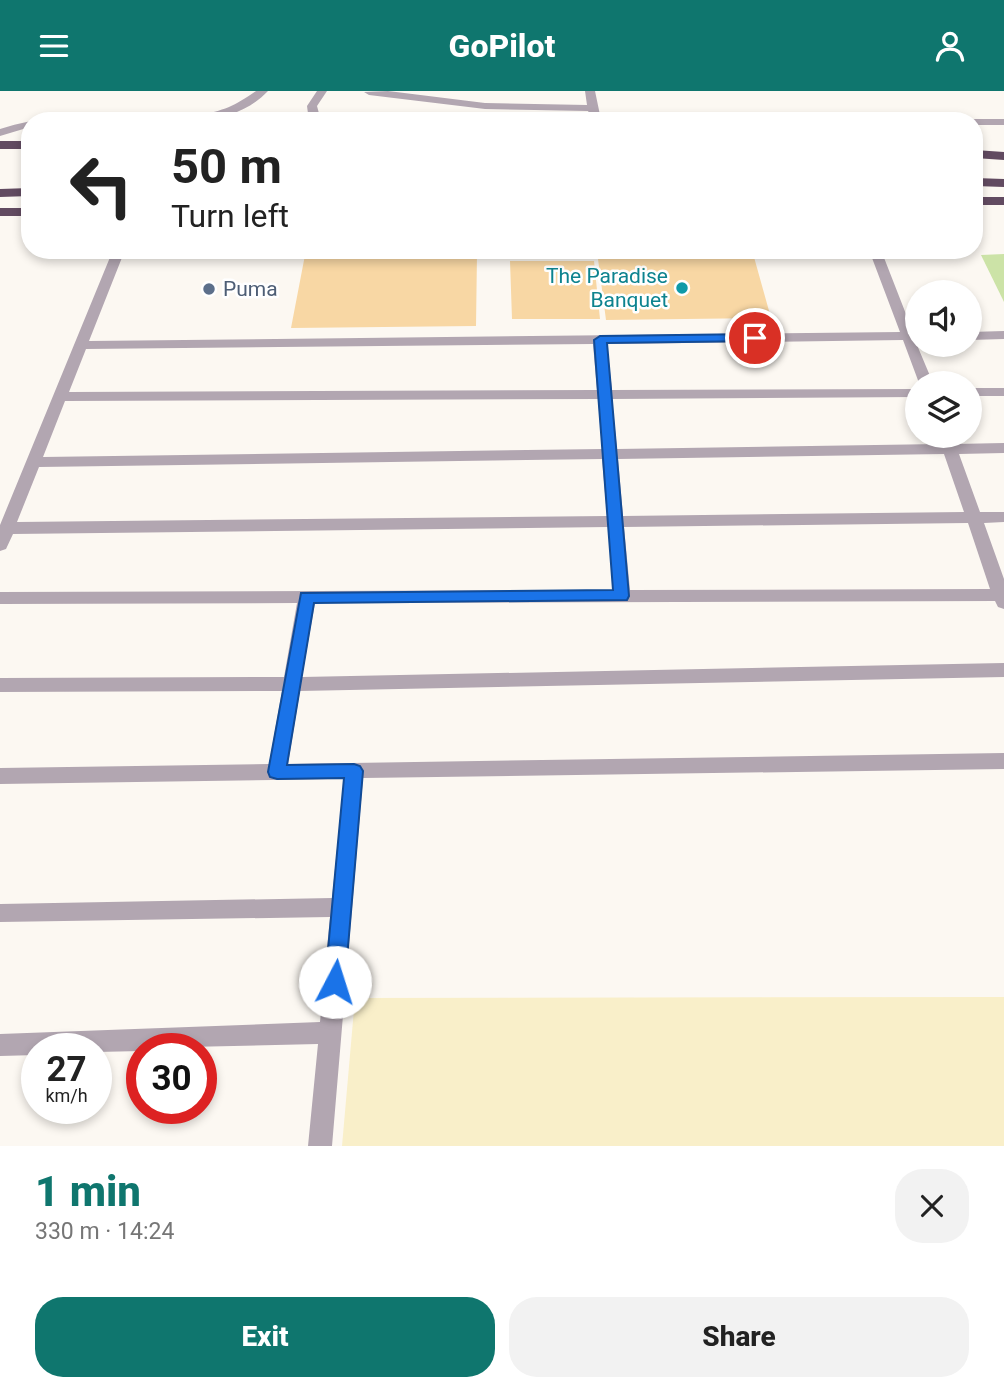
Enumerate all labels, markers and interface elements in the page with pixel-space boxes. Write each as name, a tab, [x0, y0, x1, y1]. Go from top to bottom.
icon: menu	[35, 27, 73, 65]
text: GoPilot	[449, 27, 555, 65]
icon: person	[931, 27, 969, 65]
text: 50 m	[171, 138, 282, 195]
icon: left	[56, 140, 147, 231]
text: Turn left	[171, 197, 289, 235]
place label: The Paradise Banquet	[546, 264, 668, 312]
place label: Puma	[223, 277, 278, 301]
marker: The Paradise Banquet	[674, 280, 690, 296]
map controls	[905, 280, 982, 448]
button: sound	[905, 280, 982, 357]
marker: Puma	[201, 281, 217, 297]
pin	[725, 308, 785, 368]
icon: arrive	[736, 319, 774, 357]
button: layers	[905, 371, 982, 448]
position arrow	[298, 945, 372, 1019]
speed limit sign: 30	[126, 1033, 217, 1124]
text: 27	[46, 1049, 87, 1090]
text: km/h	[45, 1085, 88, 1106]
text: 1 min	[35, 1167, 141, 1216]
button: close	[895, 1169, 969, 1243]
text: 330 m · 14:24	[35, 1218, 174, 1245]
button: Exit	[35, 1297, 495, 1377]
button: Share	[509, 1297, 969, 1377]

